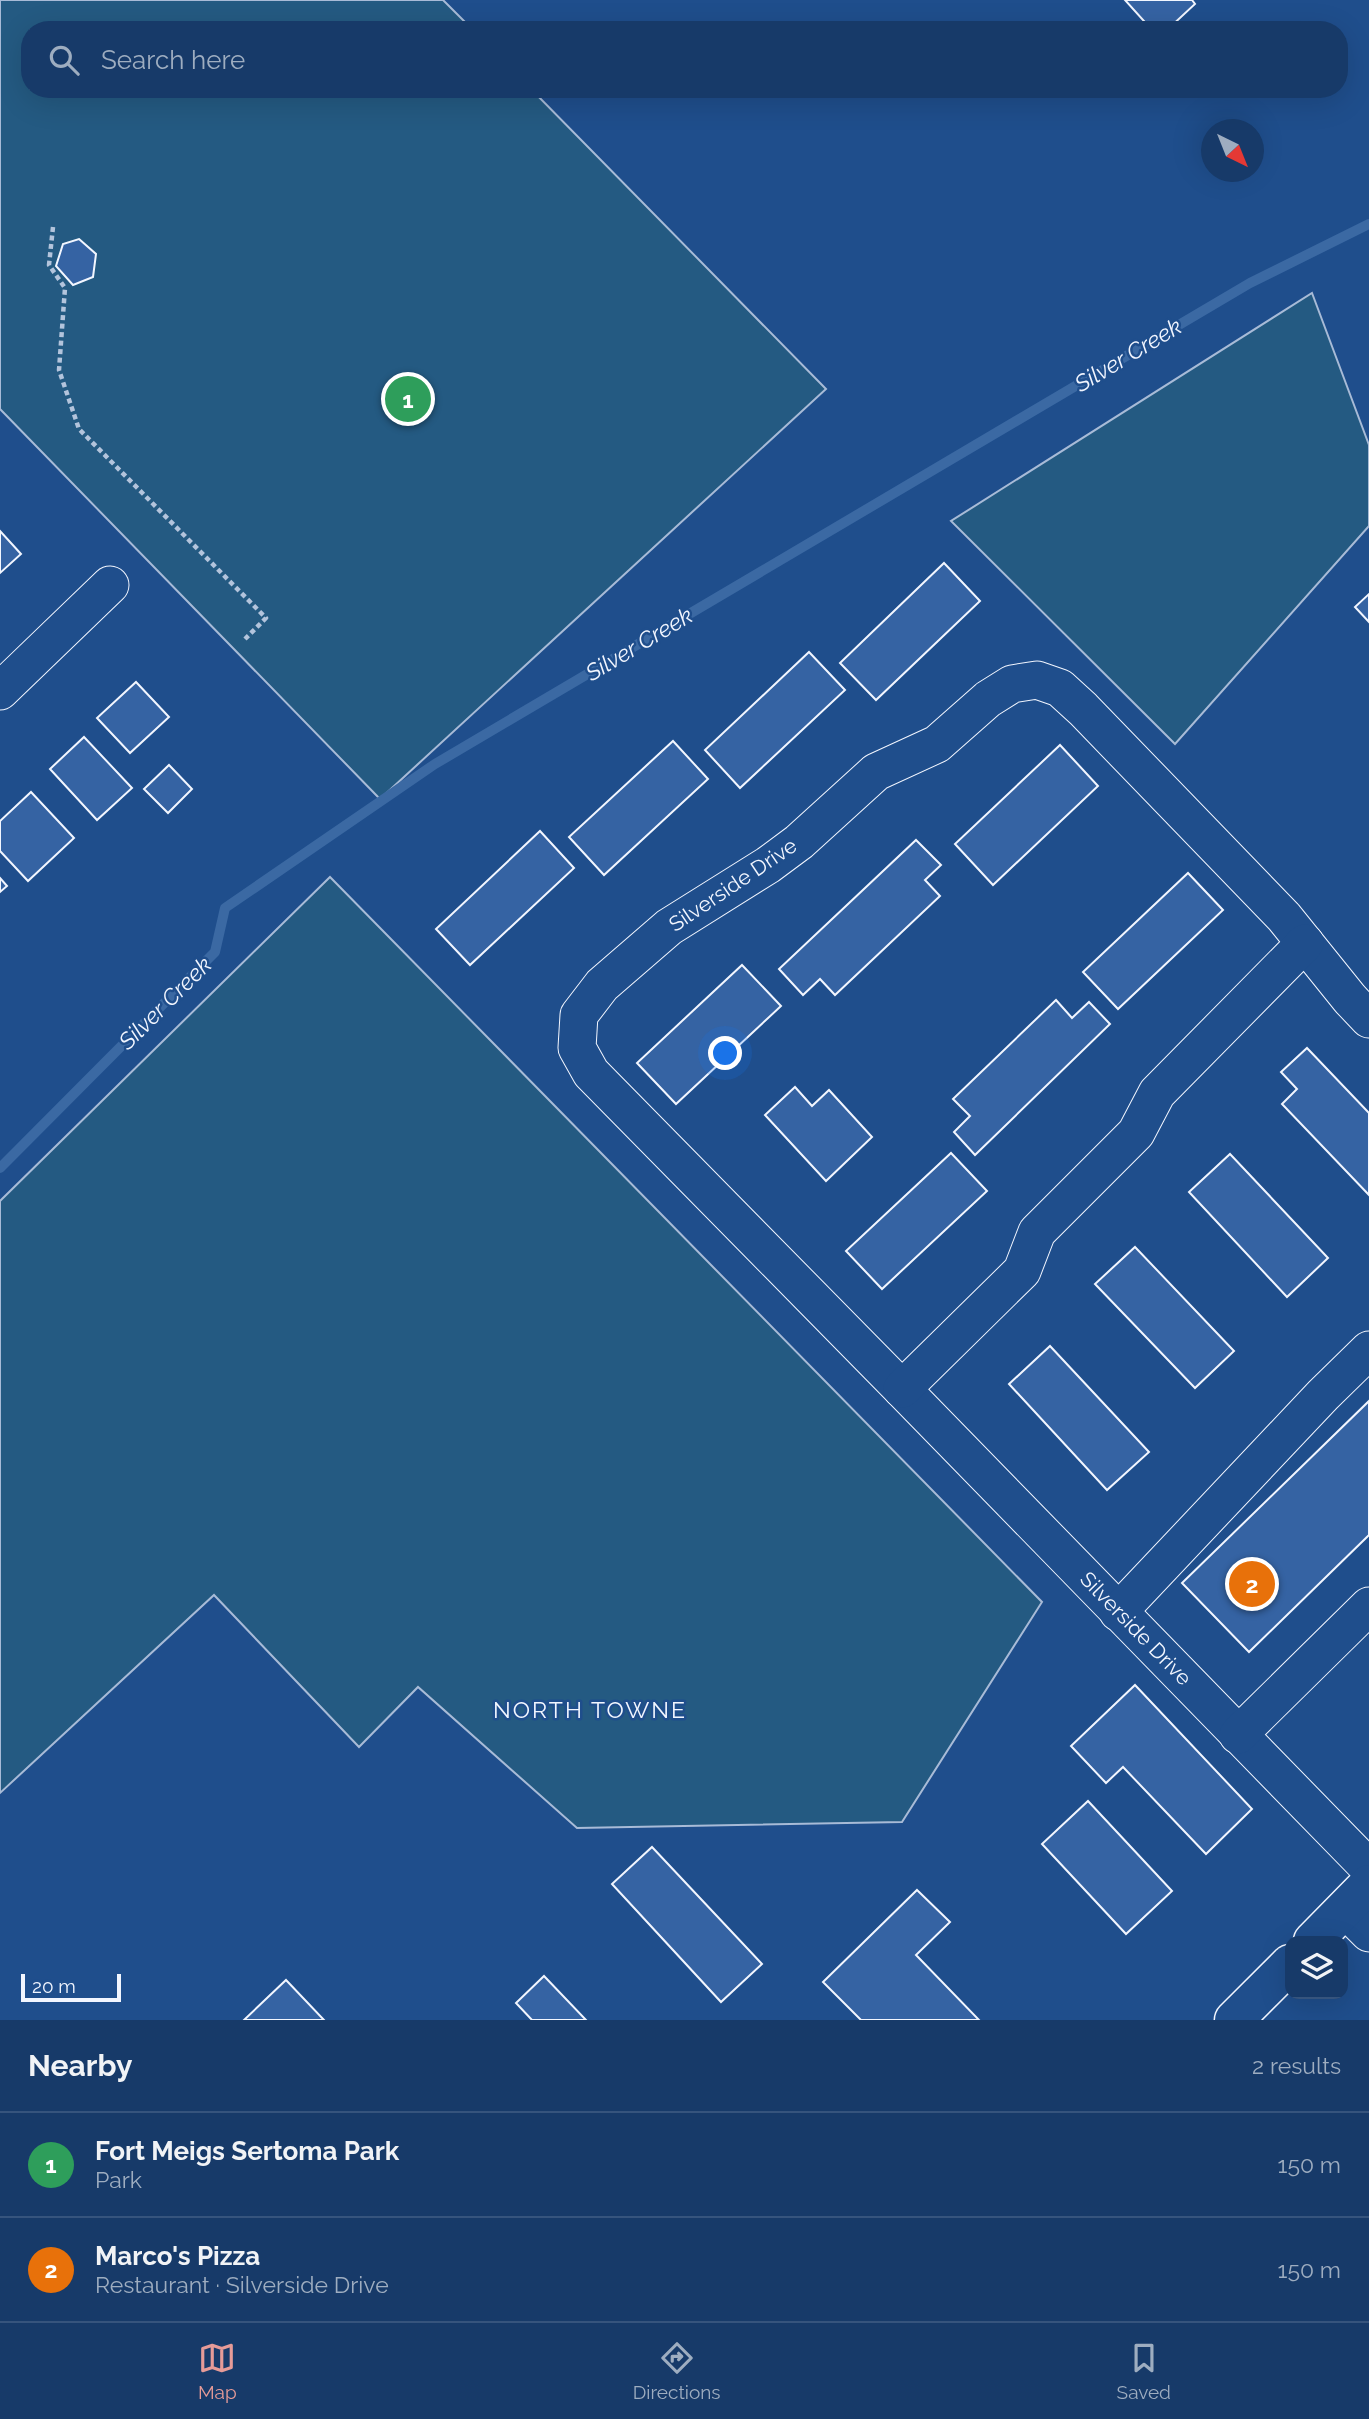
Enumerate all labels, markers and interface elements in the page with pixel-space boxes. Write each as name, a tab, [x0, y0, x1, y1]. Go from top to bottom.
search box	[21, 21, 1348, 98]
icon: search	[45, 41, 83, 79]
text: Search here	[101, 45, 245, 75]
north arrow	[1201, 119, 1264, 182]
water label: Silver Creek	[1068, 312, 1186, 398]
pin: 1	[385, 373, 431, 425]
water label: Silver Creek	[579, 601, 697, 687]
street label: Silverside Drive	[664, 833, 801, 937]
water label: Silver Creek	[112, 951, 217, 1055]
your location	[708, 1036, 742, 1070]
pin: 2	[1229, 1558, 1275, 1610]
street label: Silverside Drive	[1075, 1566, 1197, 1690]
district label: NORTH TOWNE	[493, 1696, 687, 1723]
map controls	[1285, 1936, 1348, 1999]
button: layers	[1285, 1936, 1348, 1999]
scale bar	[21, 1971, 121, 2003]
text: 20 m	[32, 1975, 76, 1997]
text: Nearby	[28, 2048, 132, 2083]
text: 2 results	[1252, 2052, 1341, 2079]
text: Fort Meigs Sertoma Park	[95, 2136, 399, 2166]
text: 1	[45, 2151, 57, 2178]
text: 150 m	[1278, 2151, 1341, 2178]
text: Park	[95, 2166, 142, 2193]
text: Marco's Pizza	[95, 2241, 260, 2271]
text: 2	[45, 2256, 57, 2283]
text: 150 m	[1278, 2256, 1341, 2283]
text: Restaurant · Silverside Drive	[95, 2271, 389, 2298]
tab: Map	[198, 2339, 237, 2403]
tab: Directions	[633, 2339, 721, 2403]
tab: Saved	[1117, 2339, 1171, 2403]

